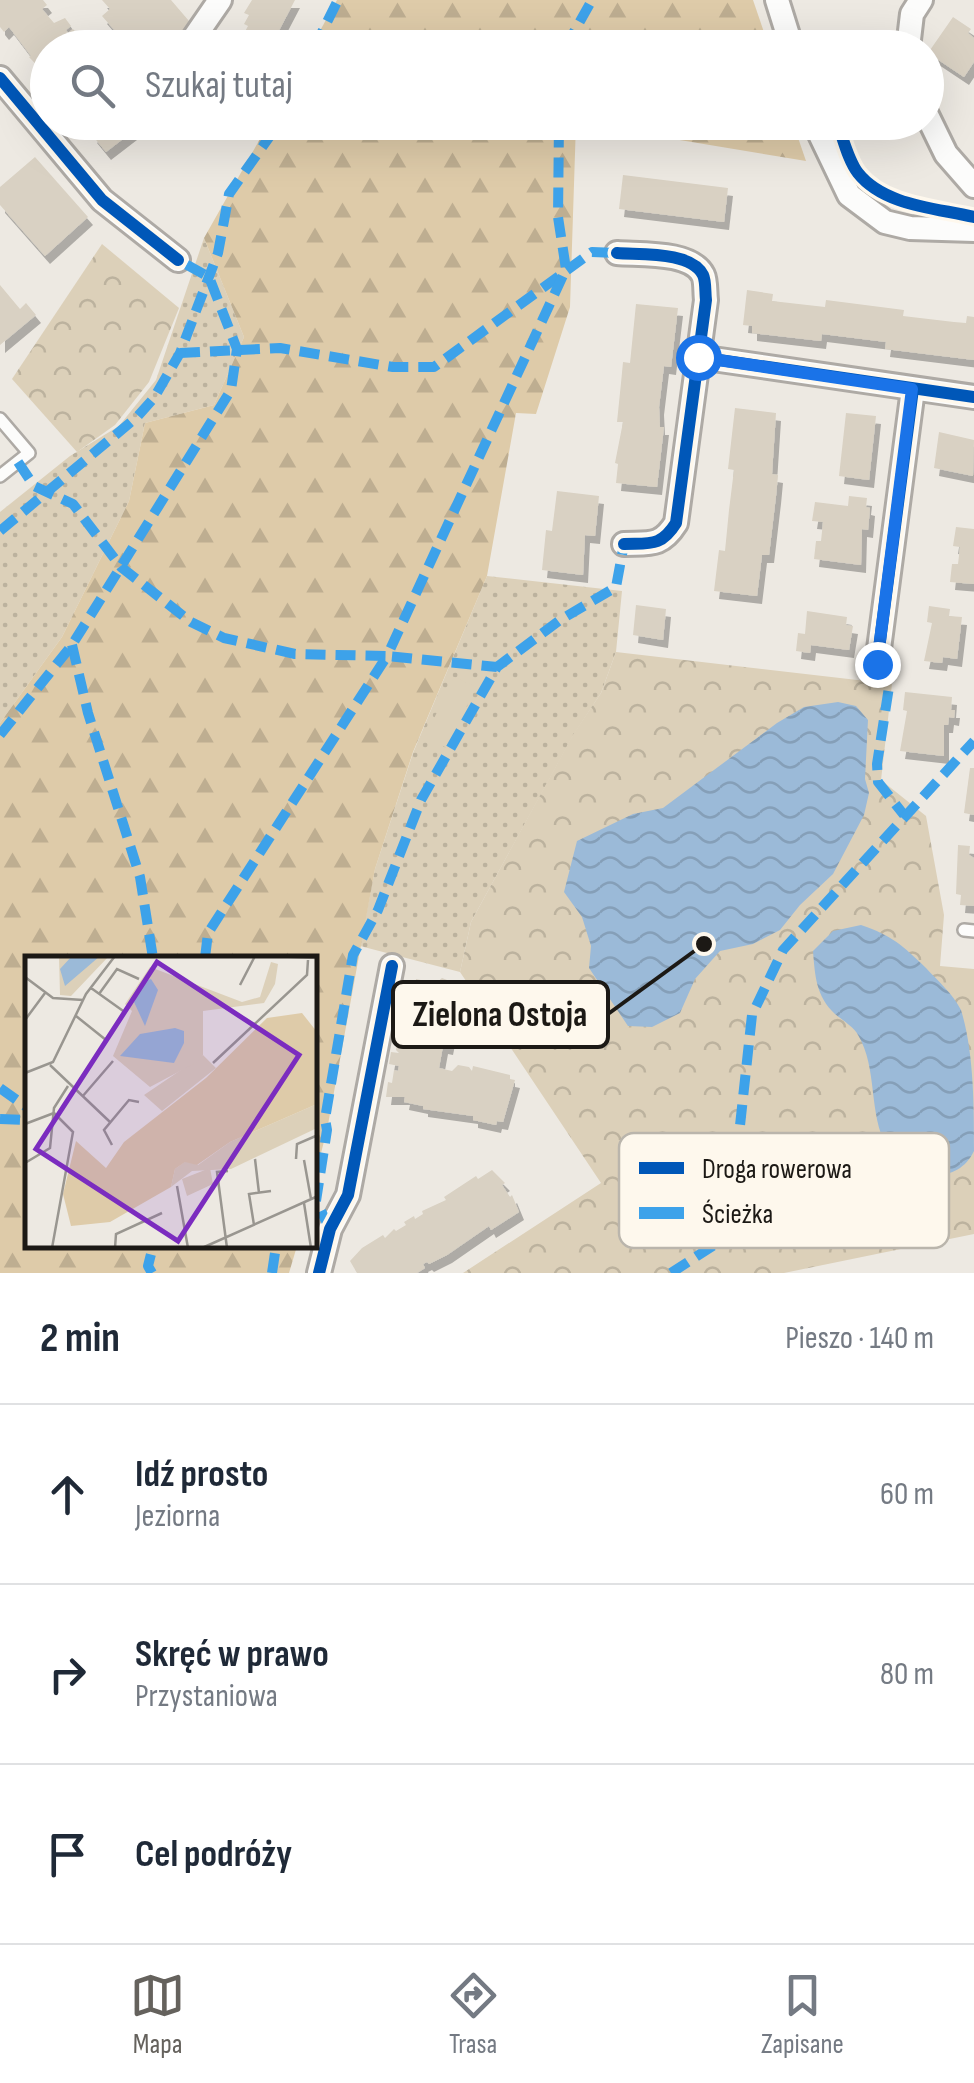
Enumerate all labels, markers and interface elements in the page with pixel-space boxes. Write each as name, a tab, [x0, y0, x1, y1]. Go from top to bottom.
search box	[30, 30, 944, 140]
icon: search	[65, 58, 120, 113]
text: Szukaj tutaj	[145, 63, 293, 108]
route start	[676, 335, 722, 381]
route end	[855, 642, 901, 688]
inset map	[25, 956, 318, 1248]
callout: Zielona Ostoja	[393, 982, 608, 1047]
text: Zielona Ostoja	[413, 994, 587, 1037]
legend	[619, 1133, 949, 1248]
text: Droga rowerowa	[702, 1153, 852, 1186]
text: Ścieżka	[702, 1198, 773, 1231]
text: 2 min	[40, 1313, 120, 1364]
text: Pieszo · 140 m	[785, 1319, 934, 1358]
text: Idź prosto	[135, 1452, 268, 1497]
icon: ahead	[40, 1467, 95, 1522]
text: 60 m	[880, 1475, 934, 1514]
text: Jeziorna	[135, 1497, 220, 1536]
text: Skręć w prawo	[135, 1632, 329, 1677]
icon: right	[40, 1647, 95, 1702]
text: 80 m	[880, 1655, 934, 1694]
text: Przystaniowa	[135, 1677, 278, 1716]
icon: arrive	[40, 1827, 95, 1882]
text: Cel podróży	[135, 1832, 292, 1877]
tab: Mapa	[130, 1968, 185, 2061]
tab: Trasa	[446, 1968, 501, 2061]
tab: Zapisane	[761, 1968, 844, 2061]

